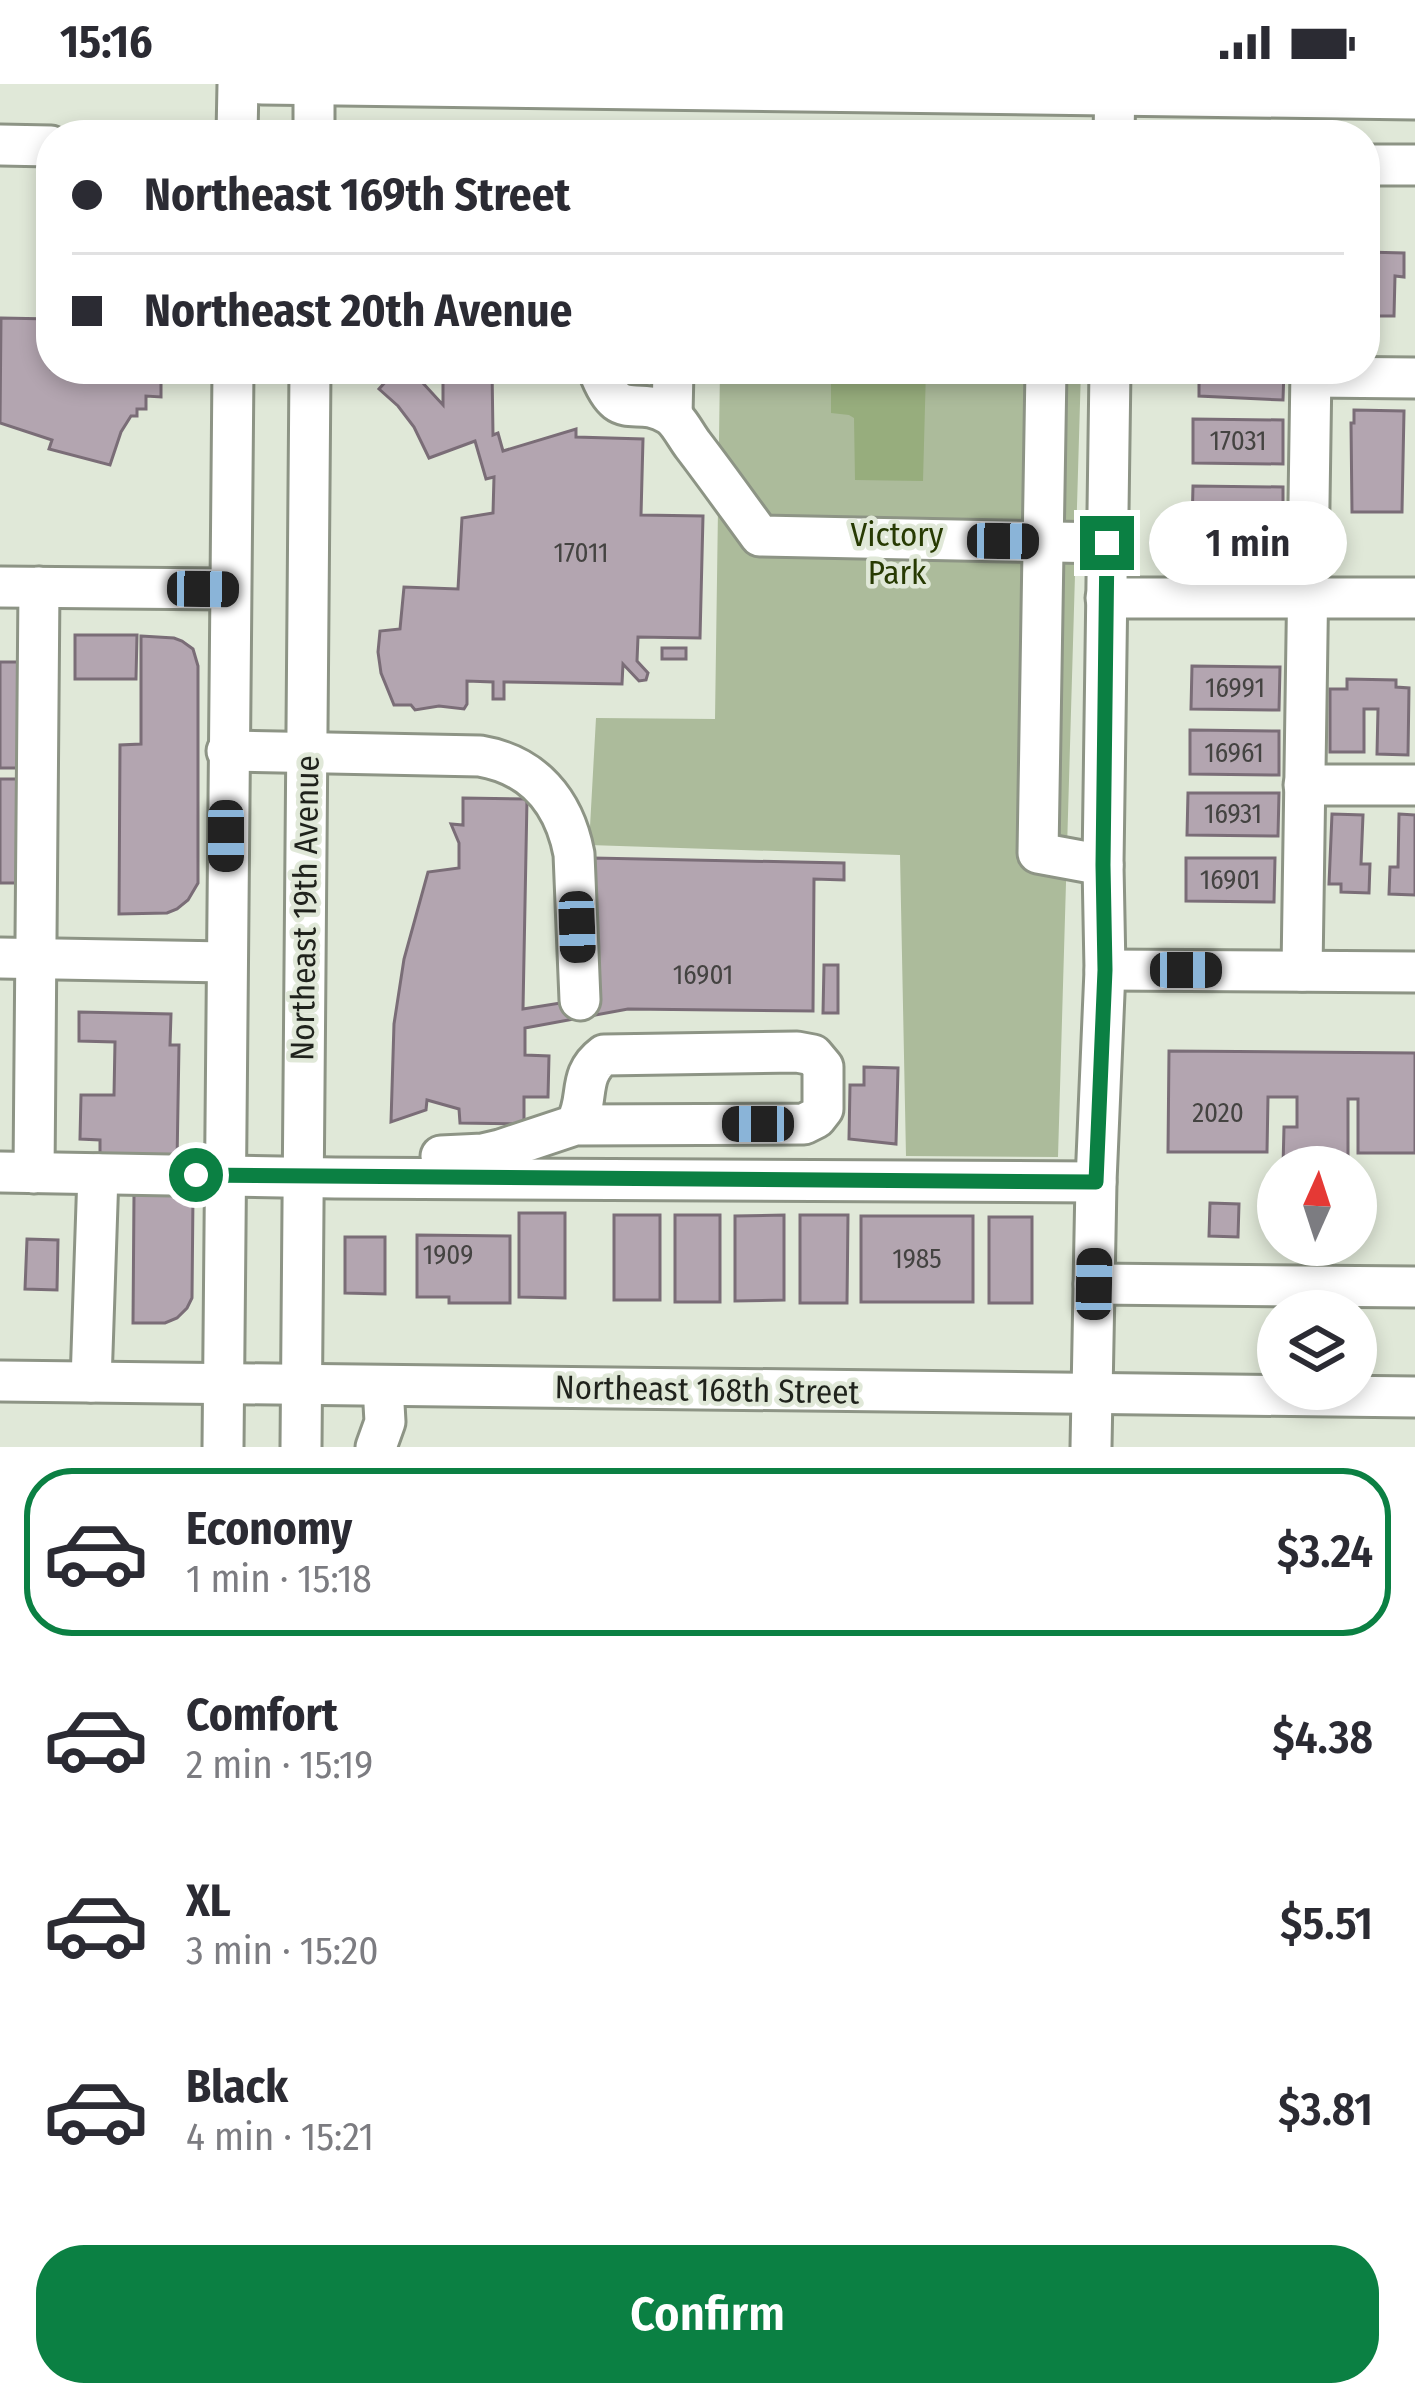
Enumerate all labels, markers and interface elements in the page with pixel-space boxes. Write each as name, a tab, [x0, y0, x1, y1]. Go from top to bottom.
text: 15:16	[60, 15, 152, 69]
text: Northeast 169th Street	[144, 168, 570, 222]
text: Northeast 20th Avenue	[144, 284, 572, 338]
house number: 17031	[1209, 425, 1267, 457]
callout: 1 min	[1149, 501, 1347, 585]
park label: Victory Park	[850, 515, 944, 593]
route end	[1080, 516, 1134, 570]
text: 1 min	[1206, 520, 1290, 566]
car	[967, 522, 1039, 560]
house number: 17011	[553, 537, 609, 569]
car	[167, 570, 239, 608]
house number: 16991	[1205, 672, 1265, 704]
house number: 16961	[1204, 737, 1264, 769]
street label: Northeast 19th Avenue	[282, 755, 328, 1061]
house number: 16931	[1204, 798, 1262, 830]
car	[208, 800, 244, 872]
house number: 16901	[1200, 864, 1260, 896]
car	[558, 890, 596, 964]
car	[1150, 952, 1222, 988]
house number: 16901	[673, 959, 733, 991]
house number: 2020	[1192, 1097, 1244, 1129]
car	[722, 1106, 794, 1142]
north arrow	[1257, 1146, 1377, 1266]
map controls	[1257, 1146, 1377, 1410]
route start	[169, 1148, 223, 1202]
house number: 1909	[423, 1239, 473, 1271]
house number: 1985	[892, 1243, 942, 1275]
car	[1075, 1248, 1113, 1320]
button: layers	[1257, 1290, 1377, 1410]
street label: Northeast 168th Street	[554, 1367, 860, 1413]
icon: car	[42, 1498, 150, 1606]
text: Economy	[186, 1502, 352, 1556]
text: $3.24	[1277, 1525, 1373, 1579]
text: 1 min · 15:18	[186, 1556, 372, 1602]
icon: car	[42, 1684, 150, 1792]
text: Comfort	[186, 1688, 338, 1742]
text: $4.38	[1273, 1711, 1373, 1765]
text: 2 min · 15:19	[186, 1742, 373, 1788]
icon: car	[42, 1870, 150, 1978]
text: XL	[186, 1874, 231, 1928]
text: $5.51	[1280, 1897, 1373, 1951]
text: 3 min · 15:20	[186, 1928, 379, 1974]
icon: car	[42, 2056, 150, 2164]
text: Black	[186, 2060, 288, 2114]
text: $3.81	[1278, 2083, 1373, 2137]
text: 4 min · 15:21	[186, 2114, 374, 2160]
button: Confirm	[36, 2245, 1379, 2383]

